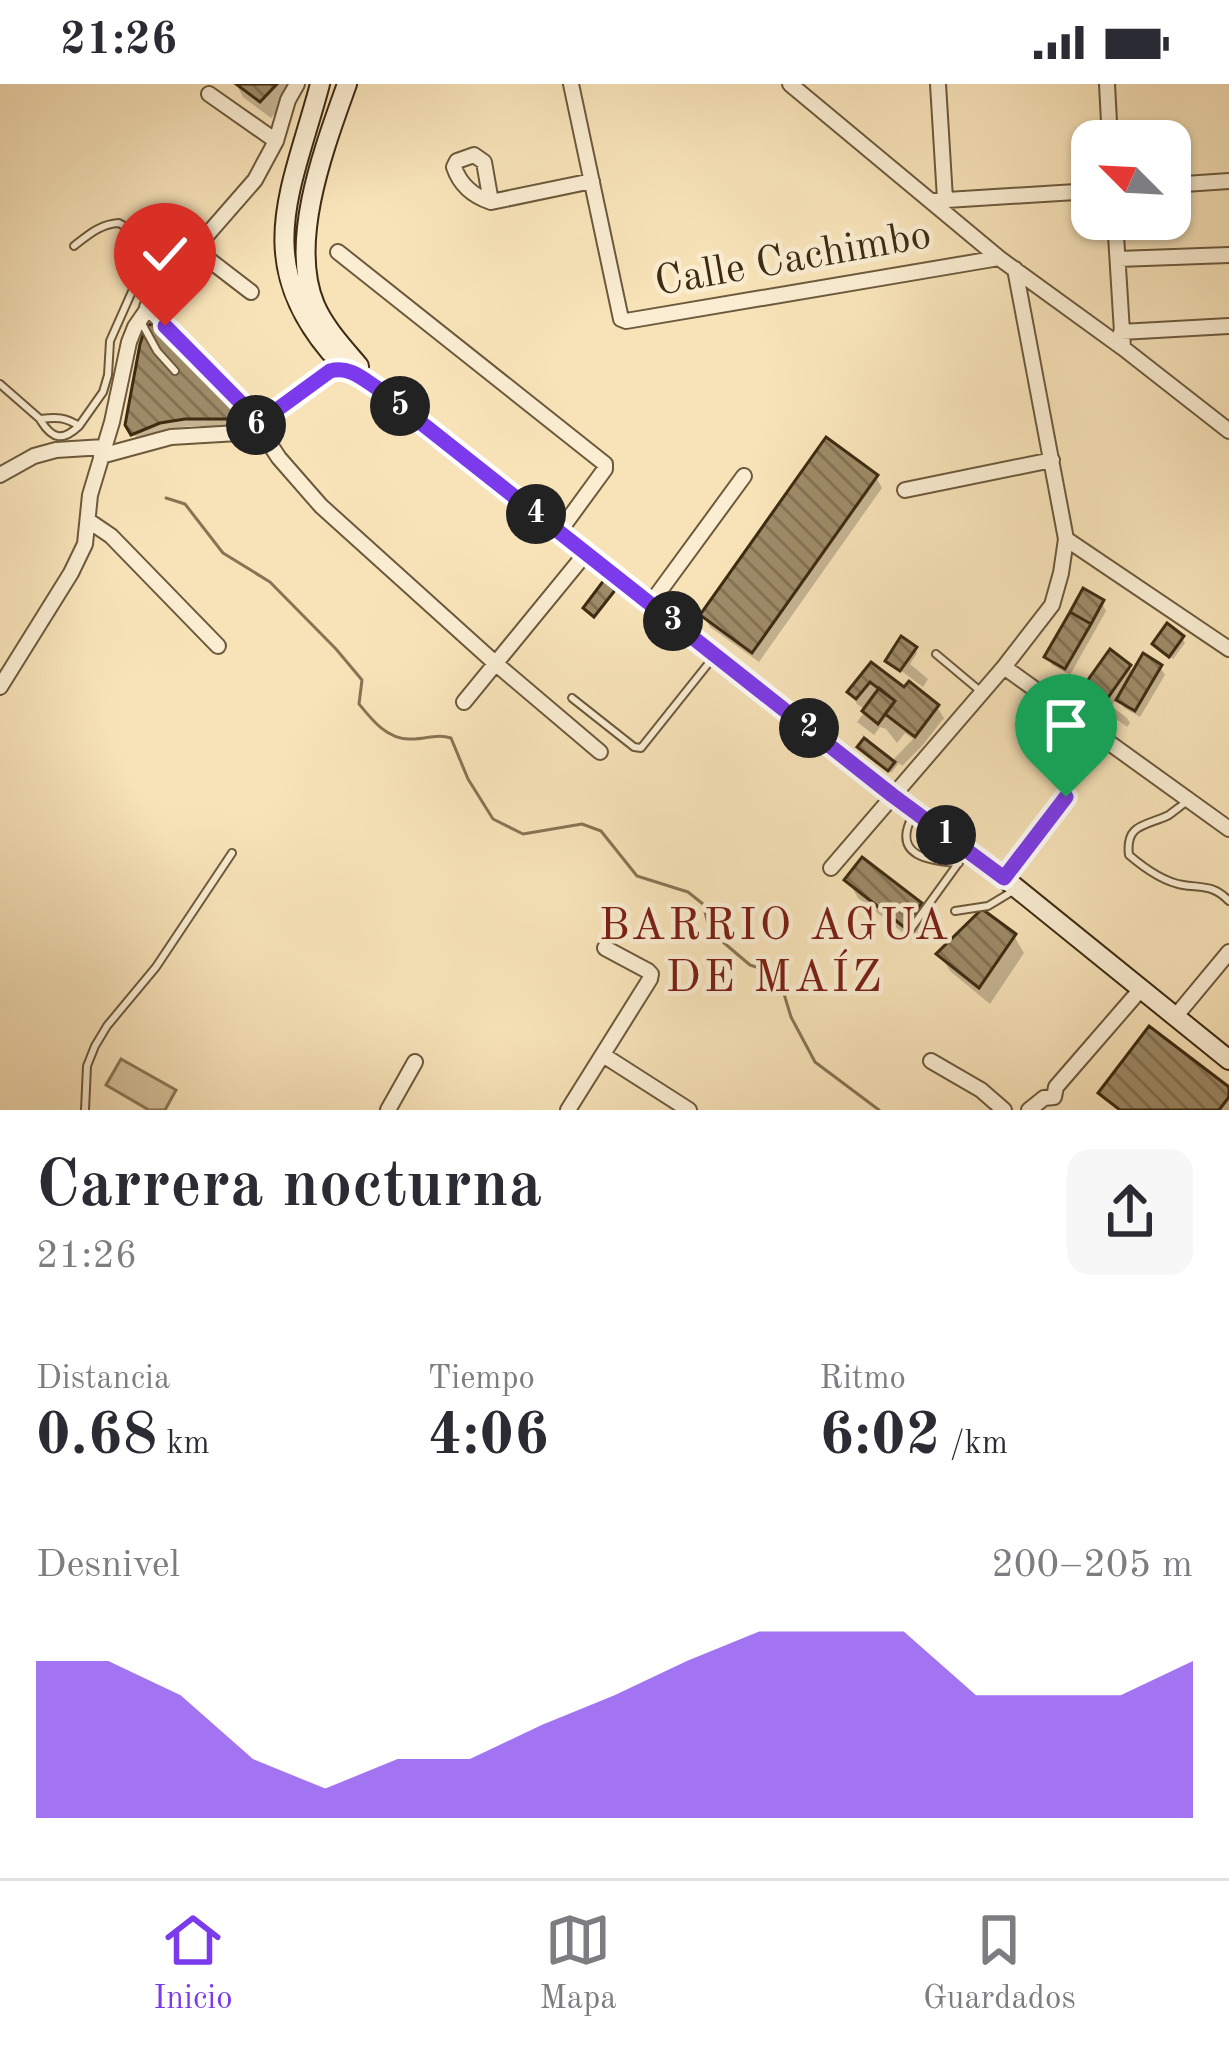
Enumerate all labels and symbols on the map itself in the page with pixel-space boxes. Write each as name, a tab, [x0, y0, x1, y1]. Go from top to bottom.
north arrow	[1071, 120, 1191, 240]
pin	[114, 203, 216, 326]
street label: Calle Cachimbo	[652, 215, 934, 305]
pin: 5	[370, 376, 430, 436]
pin: 6	[226, 395, 286, 455]
pin: 4	[506, 484, 566, 544]
pin: 3	[643, 591, 703, 651]
pin	[1015, 674, 1117, 797]
pin: 2	[779, 698, 839, 758]
pin: 1	[916, 805, 976, 865]
district label: BARRIO AGUA DE MAÍZ	[599, 905, 951, 1002]

